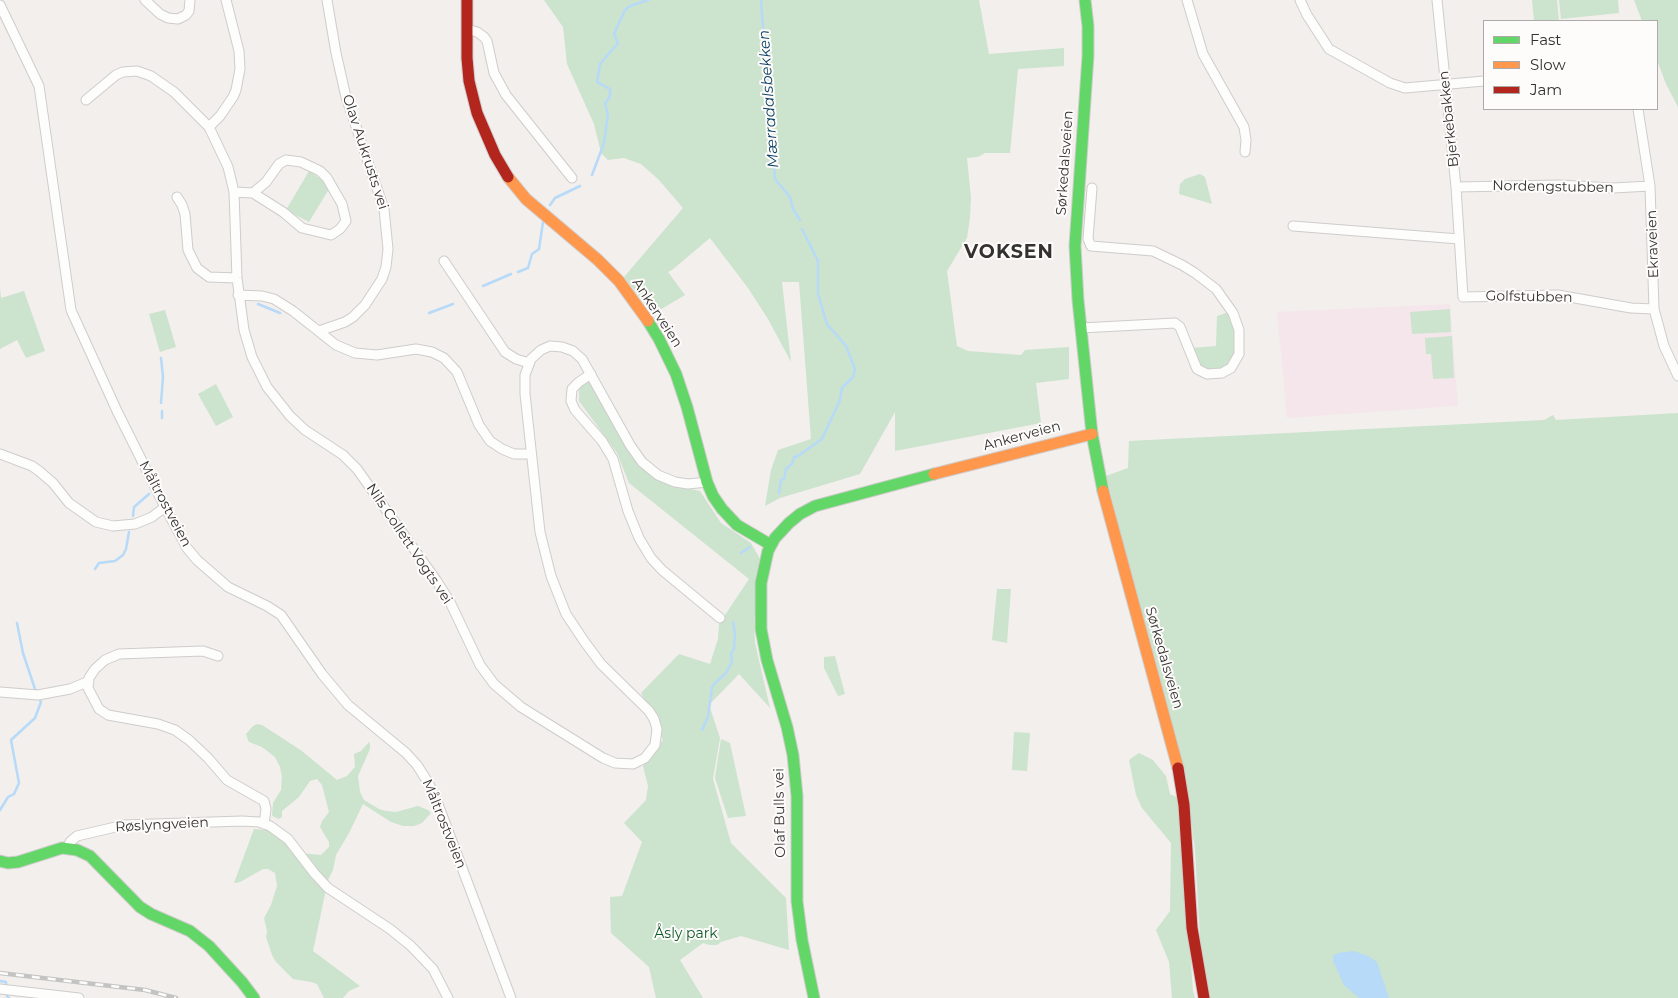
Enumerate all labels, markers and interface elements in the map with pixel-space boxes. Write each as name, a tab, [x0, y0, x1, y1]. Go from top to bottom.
legend	[1483, 20, 1658, 110]
water label: Mærradalsbekken	[755, 29, 783, 169]
text: Fast	[1530, 30, 1561, 49]
text: Slow	[1530, 55, 1566, 74]
street label: Bjerkebakken	[1436, 70, 1462, 168]
text: Jam	[1530, 80, 1562, 99]
street label: Olav Aukrusts vei	[338, 92, 392, 212]
street label: Sørkedalsveien	[1053, 110, 1077, 216]
street label: Nordengstubben	[1492, 178, 1614, 196]
street label: Ekraveien	[1643, 210, 1663, 278]
district label: VOKSEN	[963, 241, 1055, 263]
street label: Ankerveien	[628, 275, 686, 351]
street label: Golfstubben	[1485, 288, 1573, 306]
street label: Ankerveien	[981, 418, 1063, 454]
street label: Måltrostveien	[135, 458, 195, 550]
street label: Nils Collett Vogts vei	[362, 481, 456, 607]
street label: Sørkedalsveien	[1141, 605, 1187, 711]
street label: Olaf Bulls vei	[771, 768, 789, 858]
street label: Måltrostveien	[418, 777, 470, 871]
street label: Røslyngveien	[115, 814, 209, 836]
park label: Åsly park	[654, 926, 718, 942]

